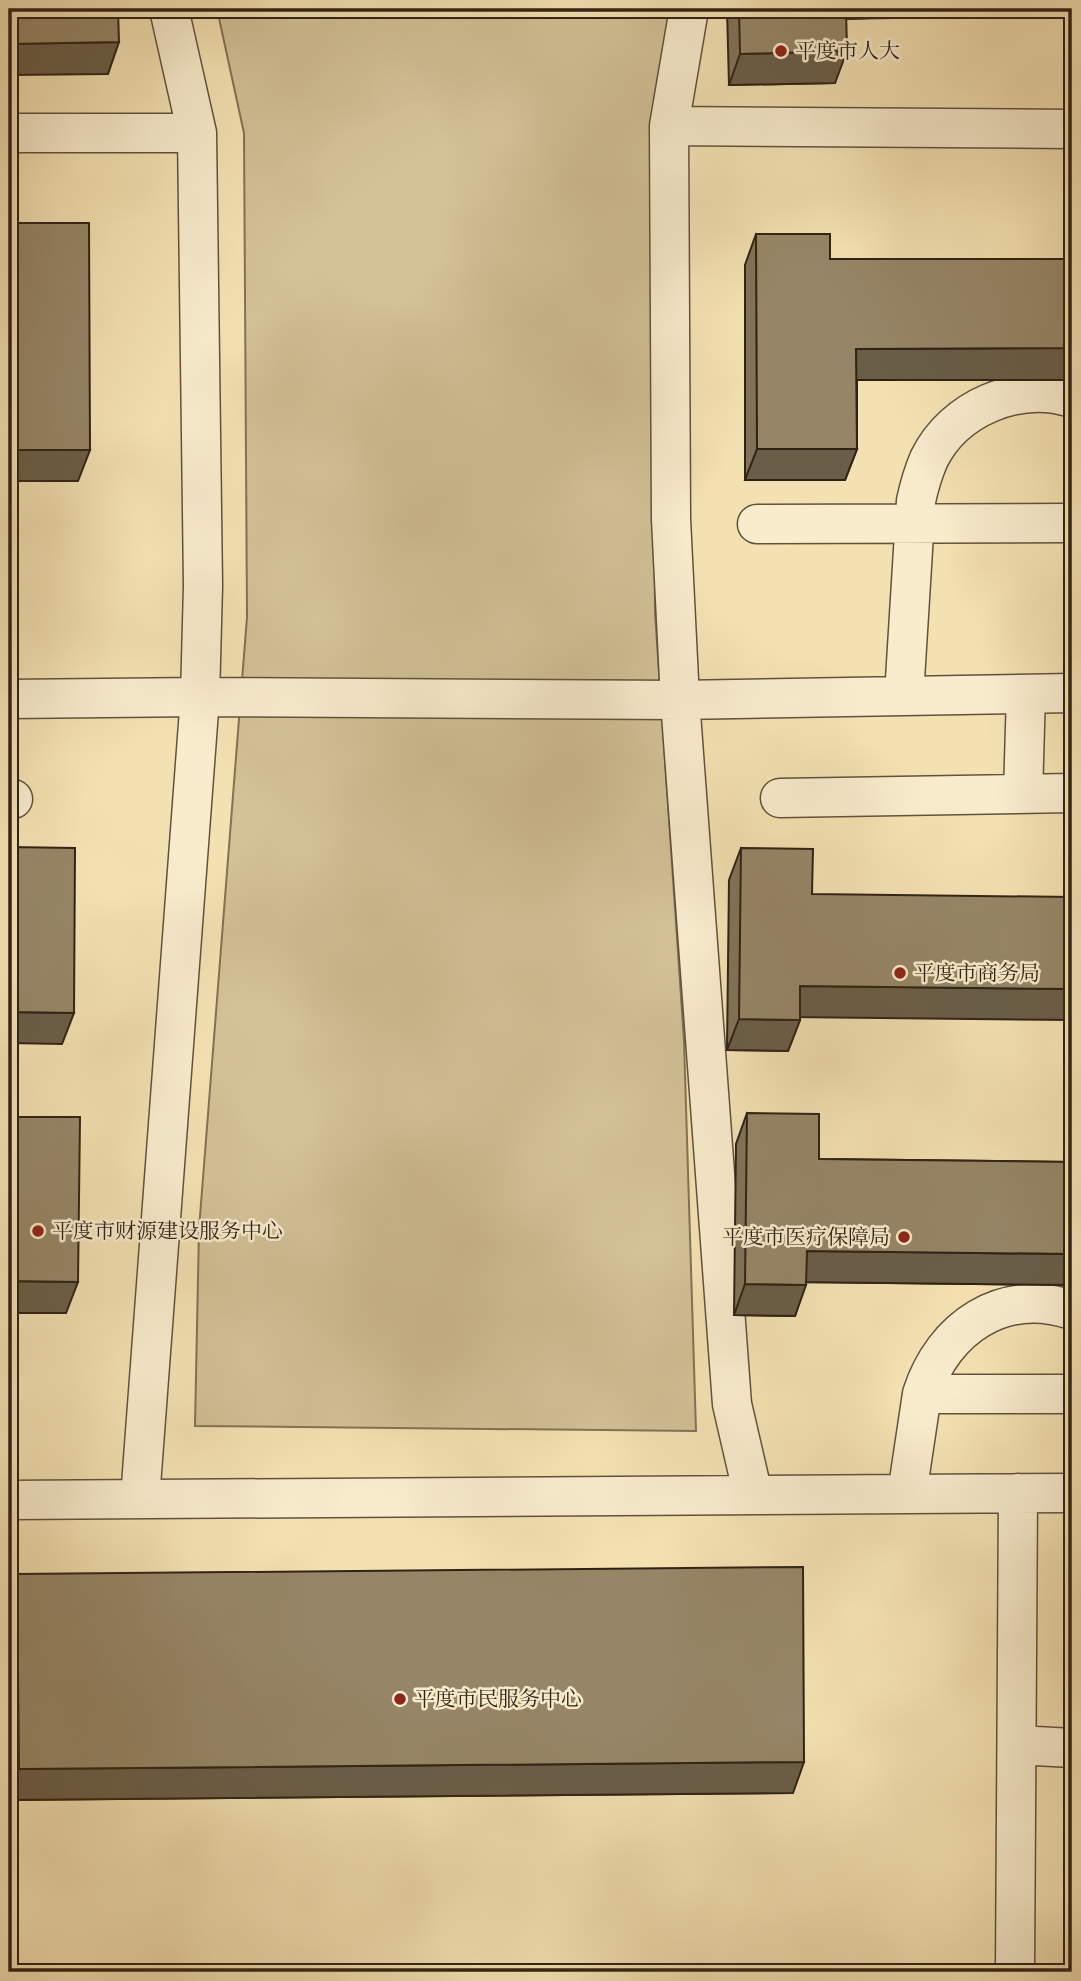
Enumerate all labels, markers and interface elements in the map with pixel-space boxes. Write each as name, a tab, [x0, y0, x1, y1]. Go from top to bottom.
place label: 平度市人大	[795, 38, 900, 67]
marker: 平度市人大	[773, 43, 789, 59]
place label: 平度市商务局	[914, 960, 1040, 989]
marker: 平度市商务局	[892, 965, 908, 981]
place label: 平度市财源建设服务中心	[52, 1218, 283, 1247]
marker: 平度市财源建设服务中心	[30, 1223, 46, 1239]
place label: 平度市医疗保障局	[722, 1224, 890, 1253]
marker: 平度市医疗保障局	[896, 1229, 912, 1245]
place label: 平度市民服务中心	[414, 1686, 582, 1715]
marker: 平度市民服务中心	[392, 1691, 408, 1707]

